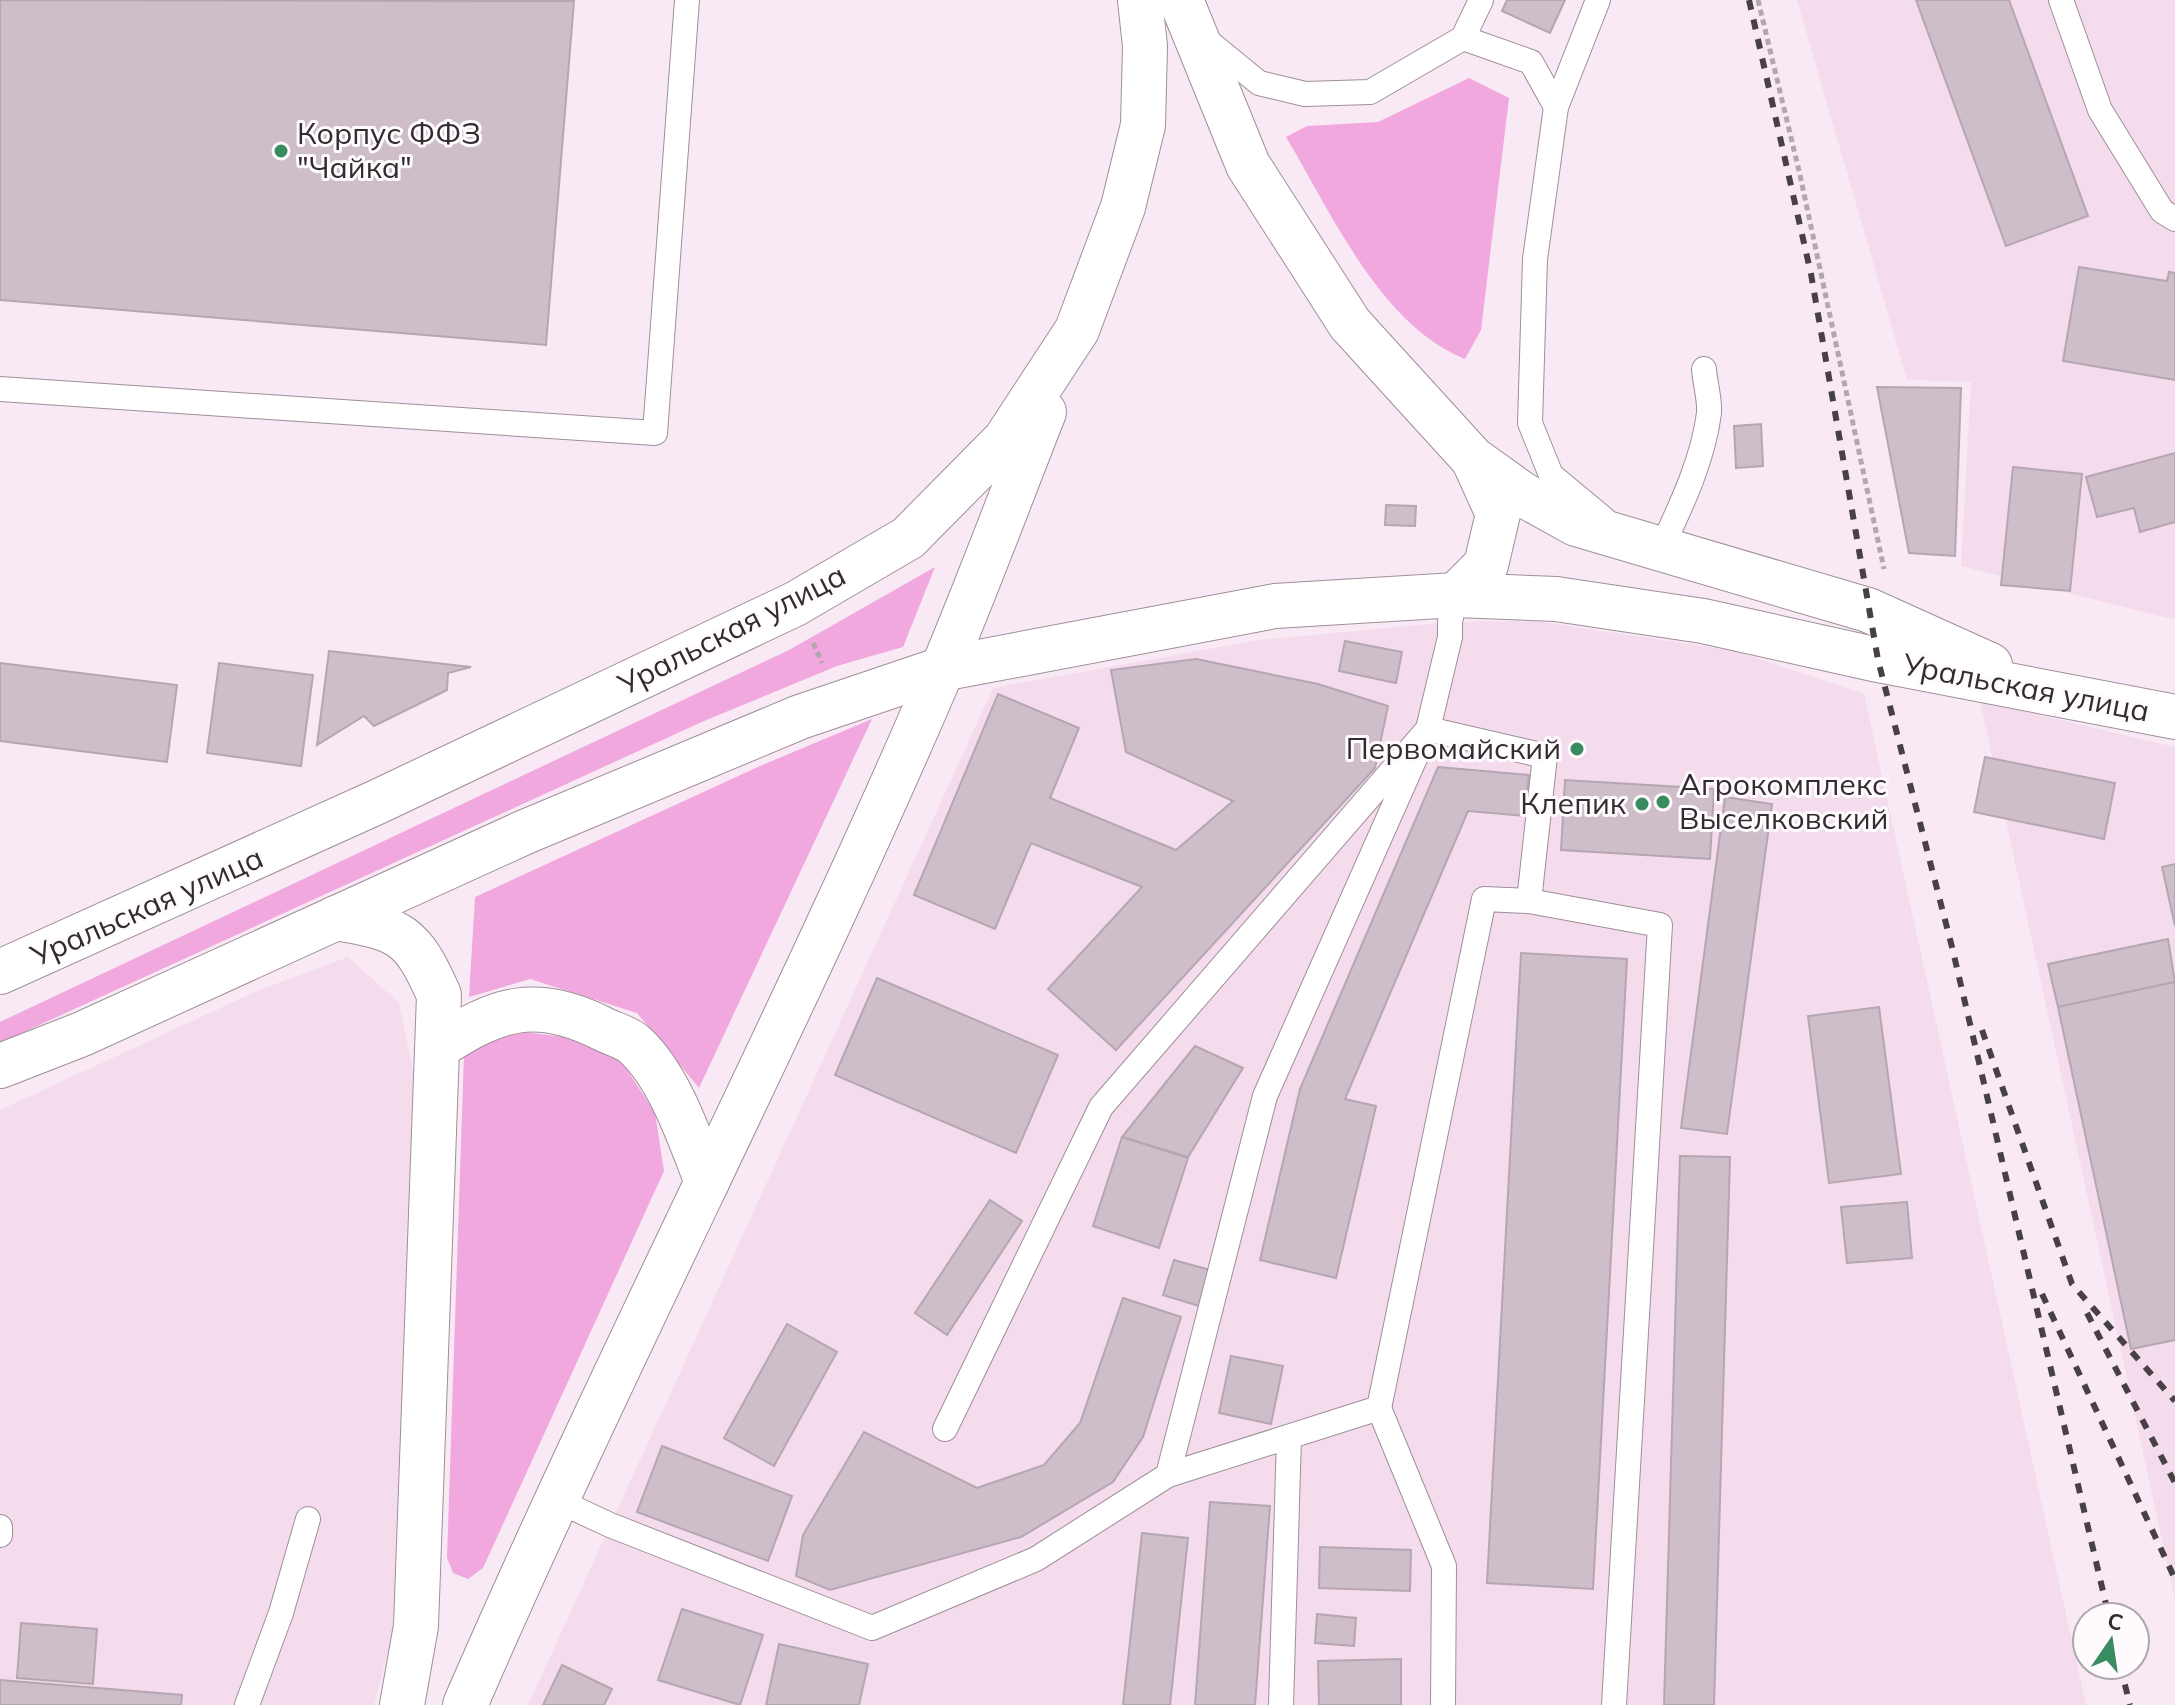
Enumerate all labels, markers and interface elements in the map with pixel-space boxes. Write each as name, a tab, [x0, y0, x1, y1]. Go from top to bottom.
place label: Корпус ФФЗ "Чайка"	[297, 114, 481, 186]
marker: Корпус ФФЗ "Чайка"	[272, 142, 290, 160]
street label: Уральская улица	[610, 555, 852, 703]
street label: Уральская улица	[1899, 644, 2153, 730]
place label: Первомайский	[1346, 729, 1561, 767]
marker: Первомайский	[1568, 740, 1586, 758]
place label: Агрокомплекс Выселковский	[1679, 765, 1888, 837]
place label: Клепик	[1520, 784, 1627, 822]
marker: Агрокомплекс Выселковский	[1654, 793, 1672, 811]
marker: Клепик	[1633, 795, 1651, 813]
street label: Уральская улица	[24, 838, 269, 975]
north arrow	[2071, 1601, 2151, 1681]
text: С	[2105, 1606, 2126, 1637]

